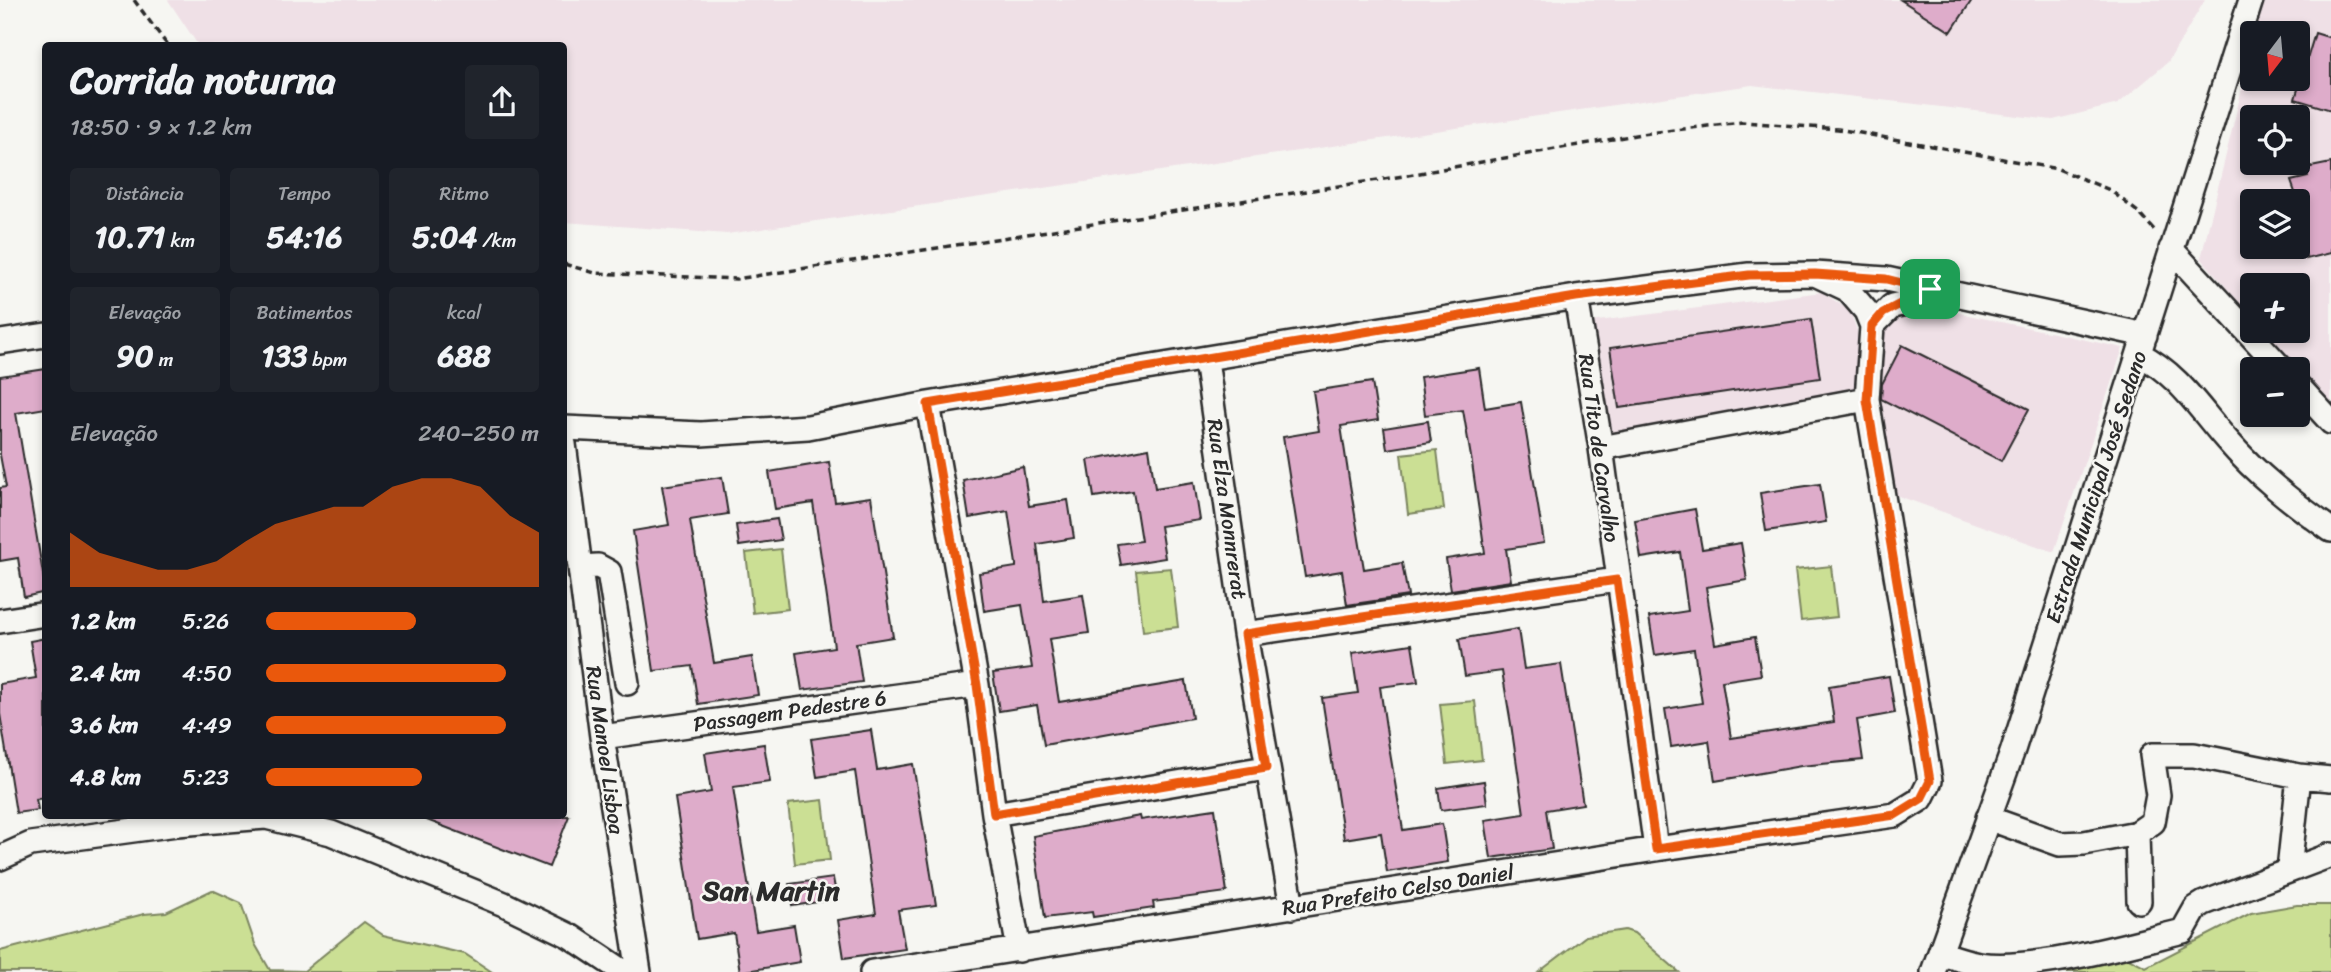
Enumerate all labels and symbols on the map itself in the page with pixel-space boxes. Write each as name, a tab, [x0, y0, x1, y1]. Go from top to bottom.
north arrow	[2240, 21, 2310, 91]
pin	[1900, 259, 1960, 319]
street label: Estrada Municipal José Sedano	[2034, 346, 2158, 628]
street label: Rua Tito de Carvalho	[1567, 351, 1631, 545]
street label: Rua Elza Monnrerat	[1196, 416, 1258, 602]
street label: Rua Manoel Lisboa	[574, 663, 636, 837]
street label: Passagem Pedestre 6	[691, 679, 889, 743]
street label: Rua Prefeito Celso Daniel	[1280, 853, 1517, 927]
district label: San Martin	[701, 866, 841, 915]

